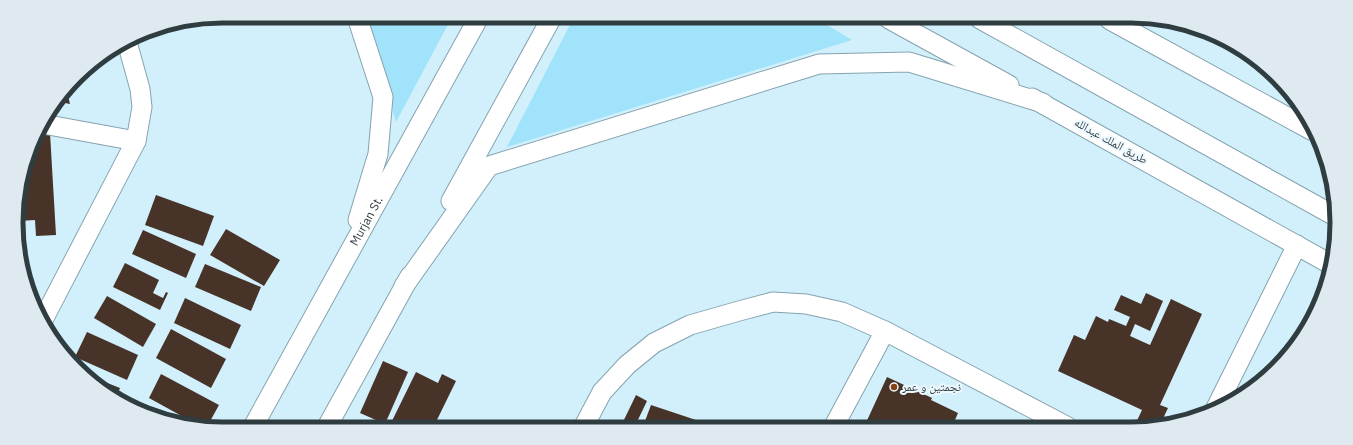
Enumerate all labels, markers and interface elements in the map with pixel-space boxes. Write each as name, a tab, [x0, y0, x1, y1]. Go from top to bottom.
street label: طريق الملك عبدالله	[1072, 114, 1151, 167]
street label: Murjan St.	[346, 193, 386, 248]
place label: نجمتين و عمر	[901, 379, 961, 394]
marker: نجمتين و عمر	[889, 382, 899, 392]

